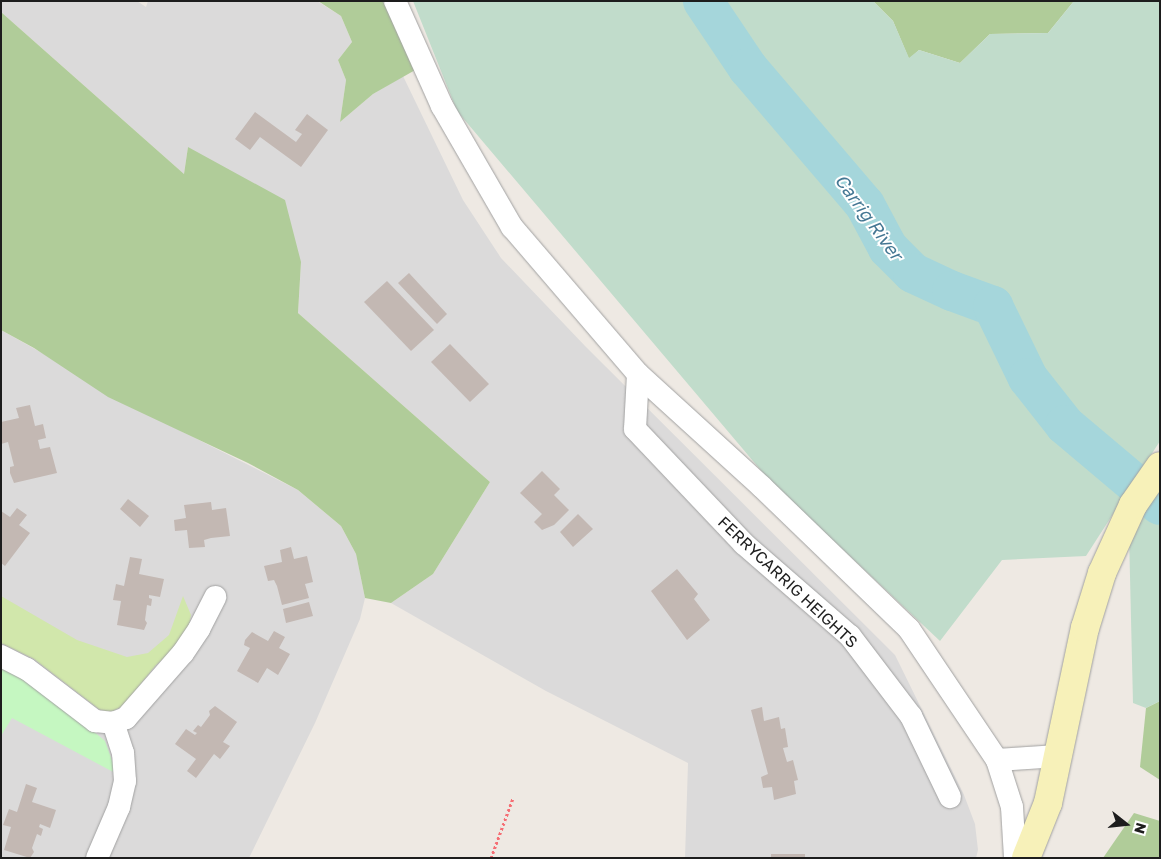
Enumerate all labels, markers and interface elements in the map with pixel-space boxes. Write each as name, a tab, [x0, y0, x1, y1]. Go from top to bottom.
water label: Carrig River	[831, 170, 907, 264]
street label: FERRYCARRIG HEIGHTS	[714, 512, 862, 652]
north arrow	[1101, 799, 1151, 849]
text: N	[1131, 821, 1151, 836]

